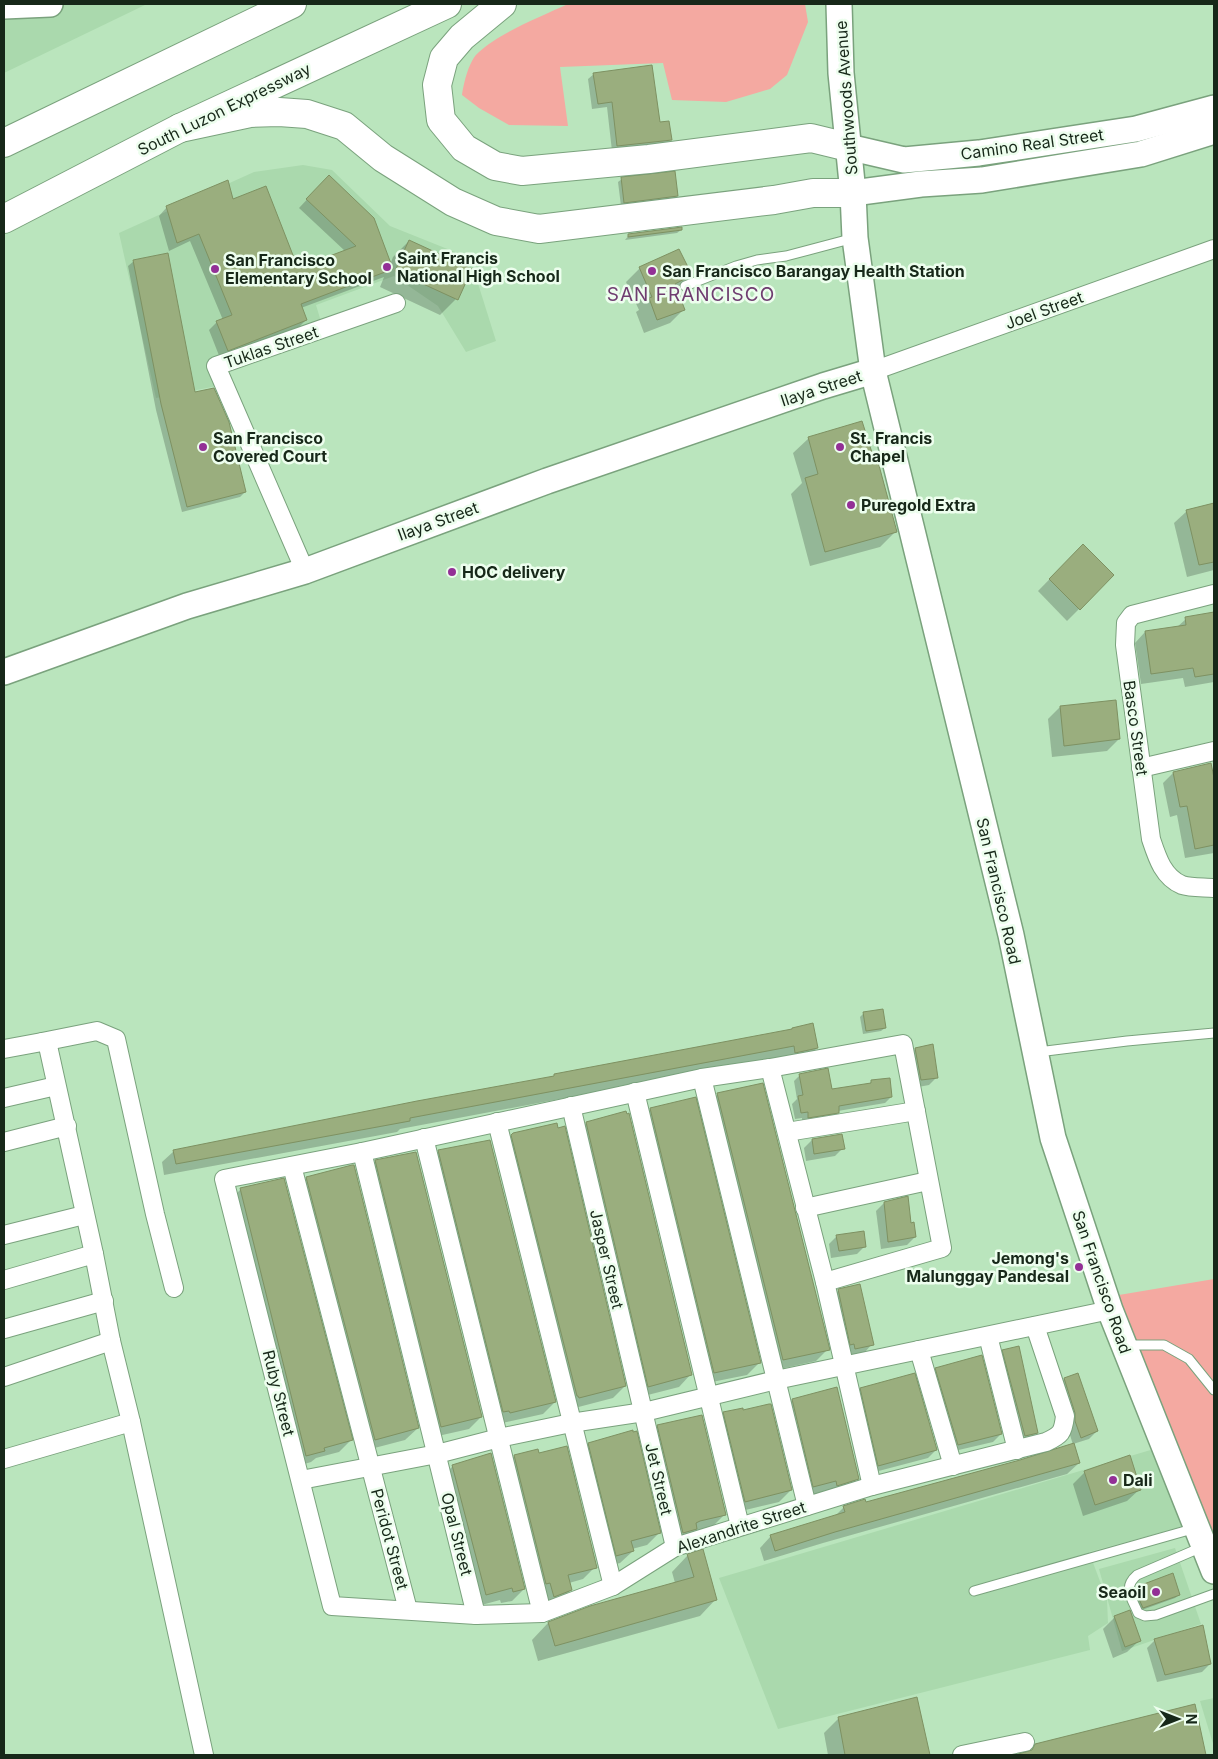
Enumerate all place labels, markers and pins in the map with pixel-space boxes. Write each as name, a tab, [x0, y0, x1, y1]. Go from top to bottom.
place label: Saint Francis National High School	[397, 248, 560, 286]
place label: San Francisco Elementary School	[225, 250, 372, 288]
marker: Saint Francis National High School	[381, 261, 393, 273]
place label: San Francisco Barangay Health Station	[662, 261, 965, 281]
marker: San Francisco Elementary School	[209, 263, 221, 275]
marker: San Francisco Barangay Health Station	[646, 265, 658, 277]
place label: San Francisco Covered Court	[213, 428, 327, 466]
place label: St. Francis Chapel	[850, 428, 932, 466]
marker: San Francisco Covered Court	[197, 441, 209, 453]
marker: St. Francis Chapel	[834, 441, 846, 453]
place label: Puregold Extra	[861, 495, 976, 515]
marker: Puregold Extra	[845, 499, 857, 511]
place label: HOC delivery	[462, 562, 566, 582]
marker: HOC delivery	[446, 566, 458, 578]
place label: Jemong's Malunggay Pandesal	[906, 1248, 1069, 1286]
marker: Jemong's Malunggay Pandesal	[1073, 1261, 1085, 1273]
place label: Dali	[1123, 1470, 1153, 1490]
marker: Dali	[1107, 1474, 1119, 1486]
place label: Seaoil	[1098, 1582, 1146, 1602]
marker: Seaoil	[1150, 1586, 1162, 1598]

